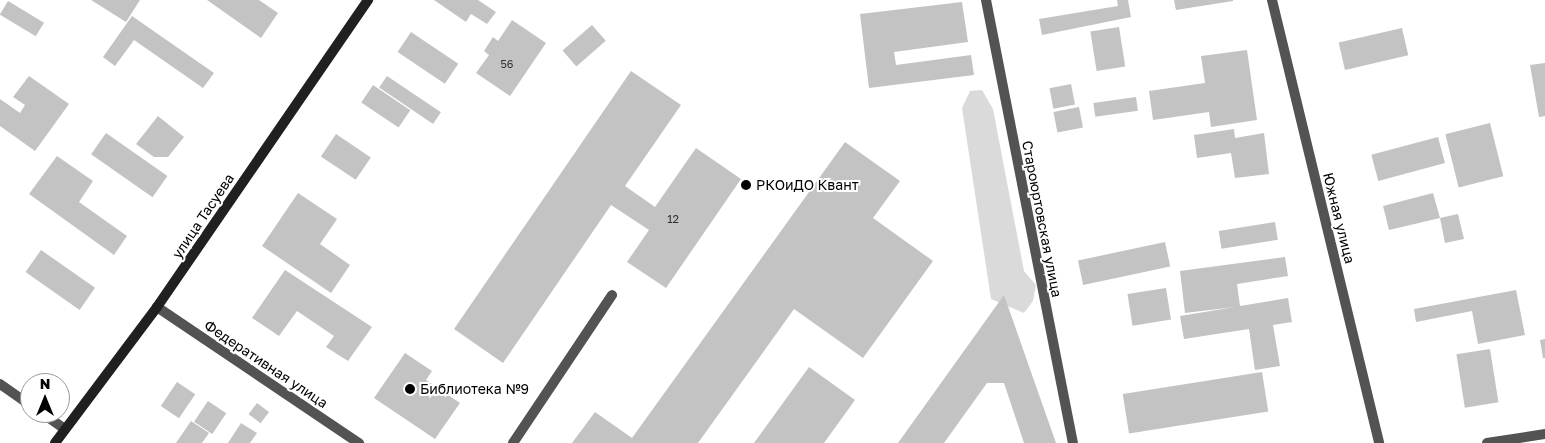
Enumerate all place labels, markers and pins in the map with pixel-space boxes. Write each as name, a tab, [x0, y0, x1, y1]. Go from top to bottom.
place label: РКОиДО Квант	[756, 177, 859, 193]
marker: РКОиДО Квант	[740, 179, 752, 191]
place label: Библиотека №9	[420, 381, 529, 397]
marker: Библиотека №9	[404, 383, 416, 395]

